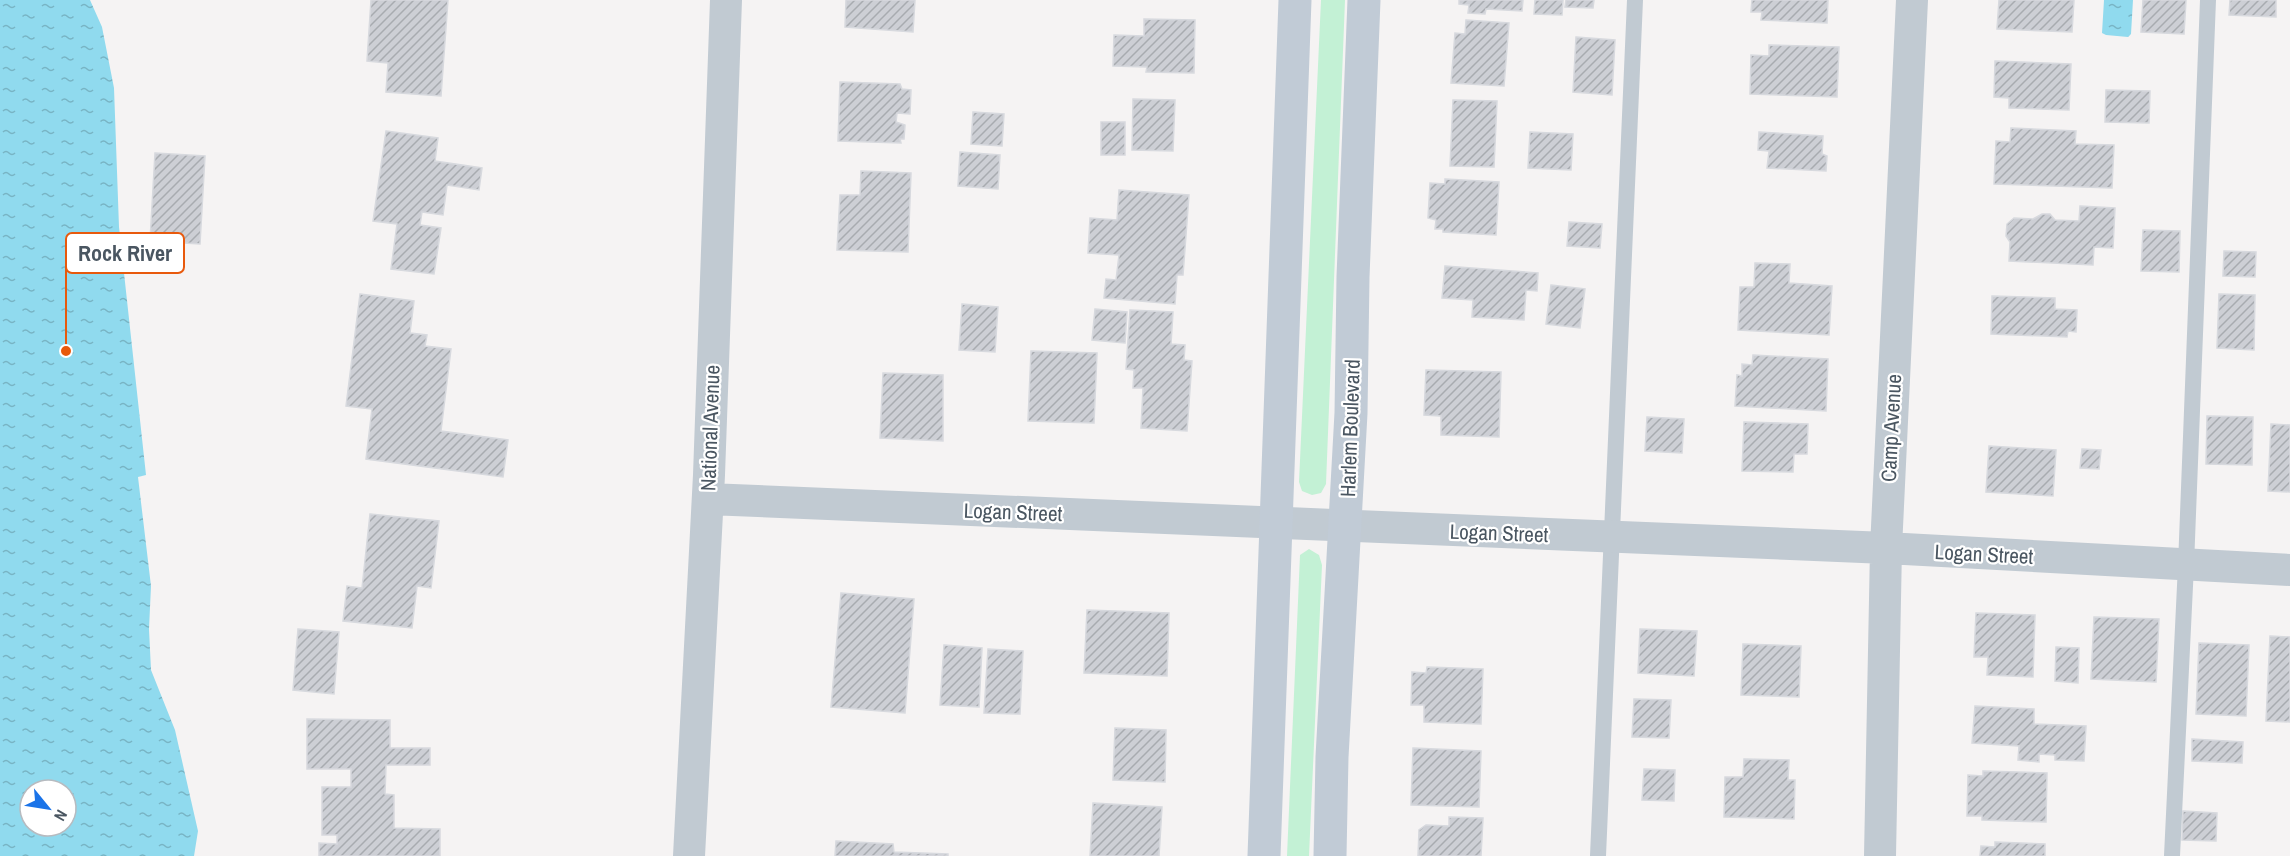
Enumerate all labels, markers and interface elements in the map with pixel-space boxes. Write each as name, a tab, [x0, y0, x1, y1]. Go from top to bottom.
callout: Rock River	[66, 233, 184, 273]
text: Rock River	[78, 238, 172, 268]
street label: Harlem Boulevard	[1333, 359, 1367, 497]
street label: National Avenue	[693, 364, 727, 492]
street label: Camp Avenue	[1874, 373, 1908, 483]
street label: Logan Street	[963, 496, 1063, 528]
street label: Logan Street	[1449, 517, 1549, 549]
street label: Logan Street	[1934, 537, 2034, 571]
north arrow	[18, 778, 78, 838]
text: N	[49, 806, 73, 825]

